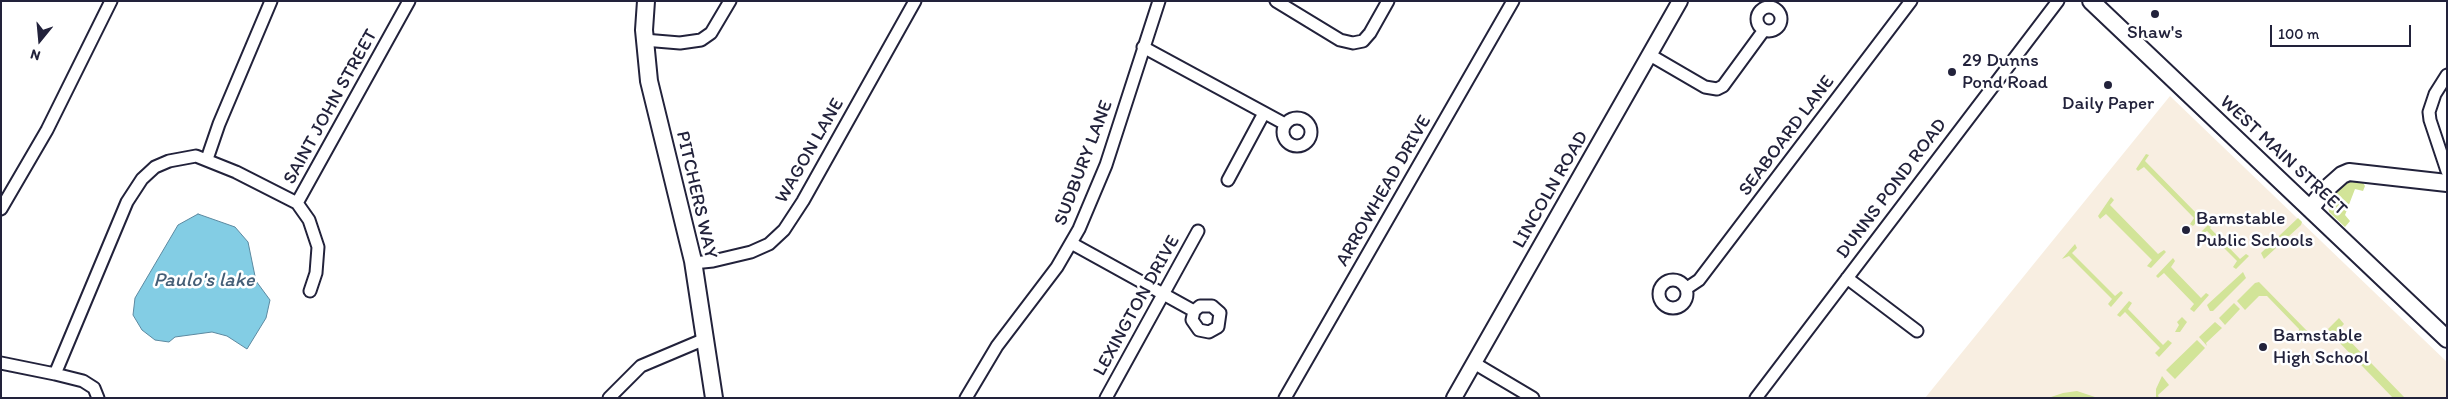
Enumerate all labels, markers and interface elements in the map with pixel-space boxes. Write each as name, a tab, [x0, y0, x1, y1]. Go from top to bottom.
marker: Shaw's	[2149, 8, 2161, 20]
north arrow	[15, 15, 65, 65]
scale bar	[2273, 15, 2414, 47]
place label: Shaw's	[2127, 22, 2183, 44]
text: 100 m	[2278, 25, 2319, 43]
street label: SAINT JOHN STREET	[279, 26, 383, 188]
text: N	[28, 45, 42, 64]
place label: 29 Dunns Pond Road	[1962, 50, 2048, 94]
marker: 29 Dunns Pond Road	[1946, 66, 1958, 78]
street label: SEABOARD LANE	[1734, 71, 1840, 201]
marker: Daily Paper	[2102, 79, 2114, 91]
street label: WEST MAIN STREET	[2214, 91, 2352, 221]
place label: Daily Paper	[2062, 93, 2154, 115]
street label: WAGON LANE	[771, 94, 849, 208]
street label: SUDBURY LANE	[1050, 97, 1118, 229]
street label: ARROWHEAD DRIVE	[1331, 111, 1437, 271]
street label: DUNNS POND ROAD	[1832, 114, 1952, 264]
street label: LINCOLN ROAD	[1508, 127, 1594, 253]
street label: PITCHERS WAY	[670, 129, 722, 261]
place label: Barnstable Public Schools	[2196, 208, 2313, 252]
marker: Barnstable Public Schools	[2180, 224, 2192, 236]
street label: LEXINGTON DRIVE	[1089, 232, 1185, 380]
water label: Paulo's lake	[154, 269, 254, 293]
place label: Barnstable High School	[2273, 325, 2369, 369]
marker: Barnstable High School	[2257, 341, 2269, 353]

